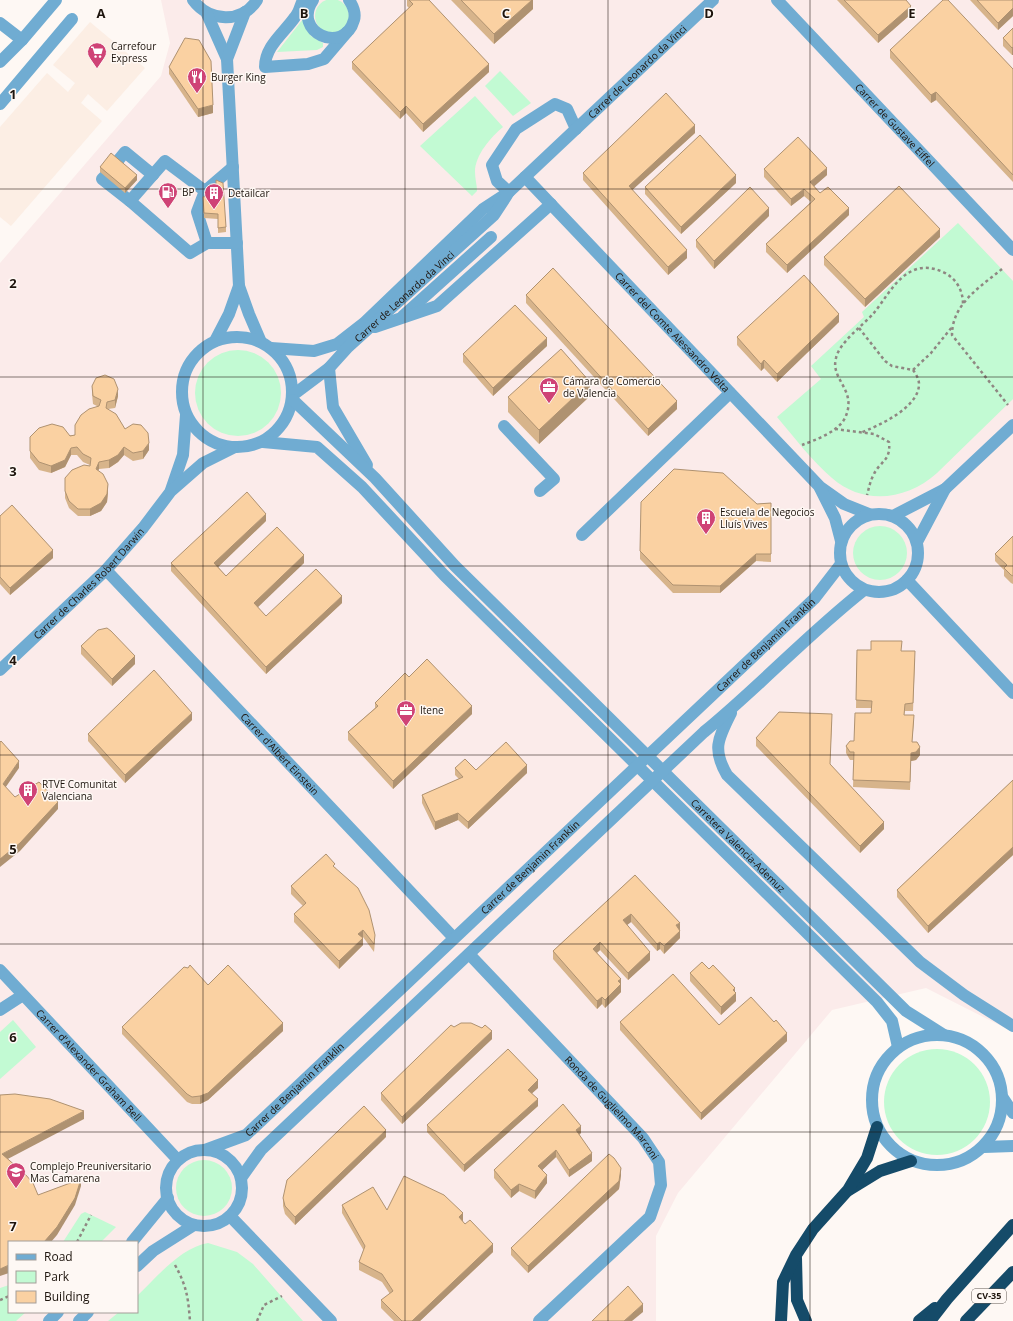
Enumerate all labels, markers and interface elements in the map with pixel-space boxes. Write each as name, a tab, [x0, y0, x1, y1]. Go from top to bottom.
text: A	[97, 4, 106, 22]
text: B	[300, 4, 309, 22]
text: C	[502, 4, 510, 22]
text: D	[704, 4, 714, 22]
text: E	[908, 4, 916, 22]
street label: Carrer de Leonardo da Vinci	[585, 22, 689, 121]
place label: Carrefour Express	[111, 39, 156, 65]
supermarket icon: Carrefour Express	[86, 41, 108, 69]
restaurant icon: Burger King	[186, 66, 208, 94]
place label: Burger King	[211, 70, 266, 84]
street label: Carrer de Gustave Eiffel	[852, 80, 938, 170]
text: 1	[9, 85, 17, 103]
fuel station icon: BP	[157, 181, 179, 209]
building icon: Detailcar	[203, 182, 225, 210]
place label: BP	[182, 185, 194, 199]
place label: Detailcar	[228, 186, 269, 200]
street label: Carrer de Leonardo da Vinci	[351, 247, 457, 345]
street label: Carrer del Comte Alessandro Volta	[612, 269, 733, 395]
text: 2	[9, 274, 17, 292]
place label: Cámara de Comercio de Valencia	[563, 374, 661, 400]
office icon: Cámara de Comercio de Valencia	[538, 376, 560, 404]
text: 3	[9, 462, 17, 480]
place label: Escuela de Negocios Lluís Vives	[720, 505, 815, 531]
building icon: Escuela de Negocios Lluís Vives	[695, 507, 717, 535]
street label: Carrer de Charles Robert Darwin	[30, 525, 147, 642]
street label: Carrer de Benjamin Franklin	[713, 595, 818, 695]
text: 4	[9, 651, 17, 669]
office icon: Itene	[395, 699, 417, 727]
place label: Itene	[420, 703, 444, 717]
street label: Carrer d'Albert Einstein	[237, 710, 322, 798]
place label: RTVE Comunitat Valenciana	[42, 777, 117, 803]
building icon: RTVE Comunitat Valenciana	[17, 779, 39, 807]
street label: Carretera Valencia-Ademuz	[688, 796, 789, 895]
street label: Carrer de Benjamin Franklin	[477, 817, 582, 917]
text: 5	[9, 840, 17, 858]
street label: Carrer d'Alexander Graham Bell	[33, 1006, 145, 1124]
text: 6	[9, 1028, 17, 1046]
street label: Carrer de Benjamin Franklin	[242, 1039, 347, 1140]
street label: Ronda de Guglielmo Marconi	[562, 1053, 662, 1162]
place label: Complejo Preuniversitario Mas Camarena	[30, 1159, 151, 1185]
school or university icon: Complejo Preuniversitario Mas Camarena	[5, 1161, 27, 1189]
text: 7	[9, 1217, 17, 1235]
legend	[8, 1241, 138, 1313]
text: Road	[44, 1248, 73, 1265]
text: Park	[44, 1268, 70, 1285]
text: Building	[44, 1288, 90, 1305]
road number: CV-35	[972, 1289, 1006, 1303]

